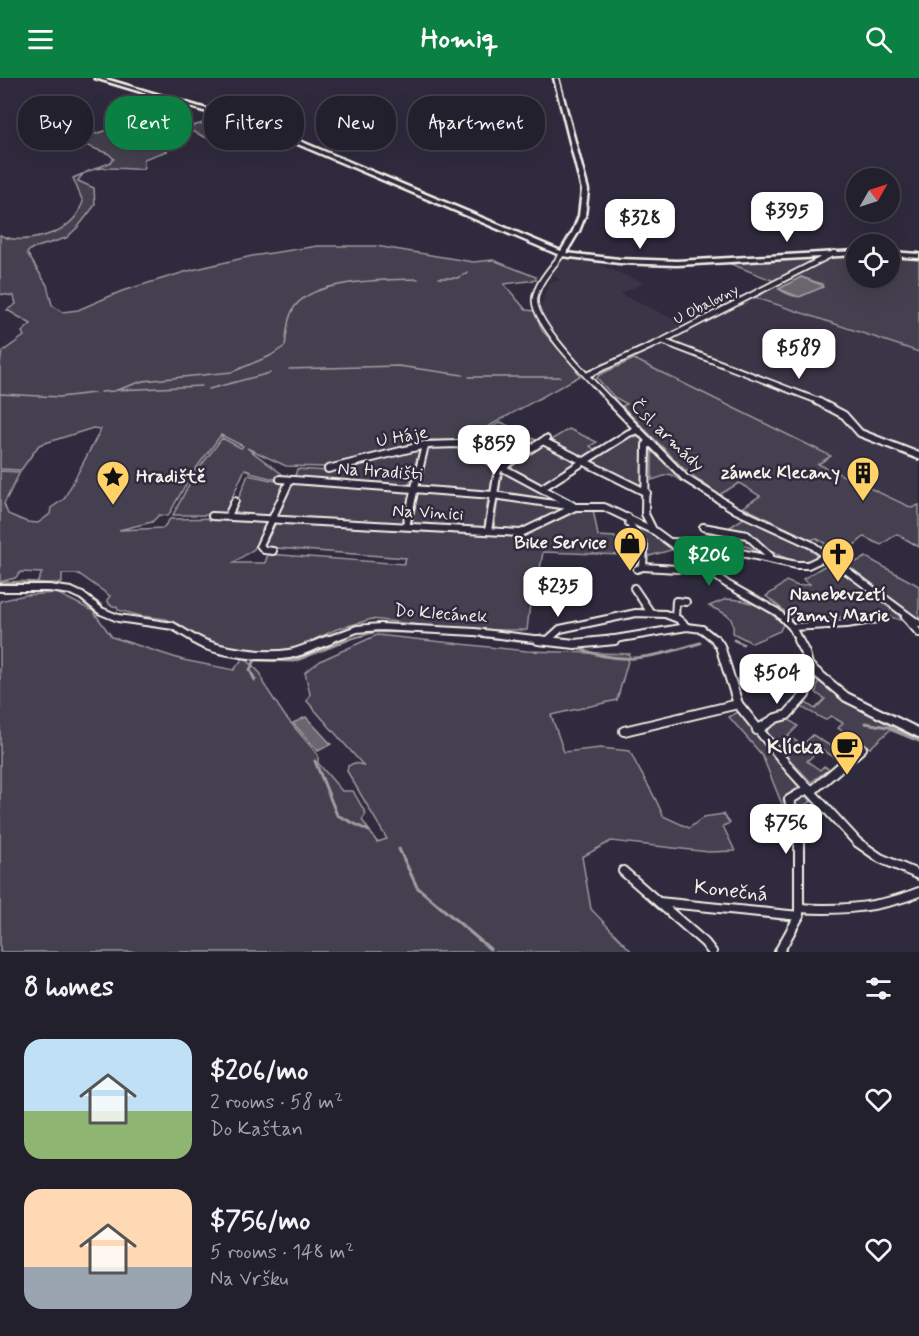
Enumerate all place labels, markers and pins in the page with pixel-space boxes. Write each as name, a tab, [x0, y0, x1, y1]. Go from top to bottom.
pin: $395	[751, 192, 823, 243]
pin: $328	[604, 199, 676, 250]
pin: $589	[763, 329, 835, 380]
pin: $859	[458, 425, 530, 476]
building icon: zámek Klecany	[845, 455, 881, 502]
place icon: Hradiště	[95, 459, 131, 506]
place label: zámek Klecany	[721, 461, 840, 485]
place label: Hradiště	[136, 465, 206, 489]
shop icon: Bike Service	[612, 525, 648, 572]
place label: Bike Service	[514, 531, 607, 555]
pin: $206	[673, 536, 745, 587]
church icon: Nanebevzetí Panny Marie	[820, 536, 856, 583]
pin: $235	[522, 567, 594, 618]
place label: Nanebevzetí Panny Marie	[786, 583, 890, 628]
pin: $504	[741, 654, 813, 705]
cafe icon: Klícka	[829, 729, 865, 776]
place label: Klícka	[767, 733, 824, 761]
pin: $756	[750, 804, 822, 855]

